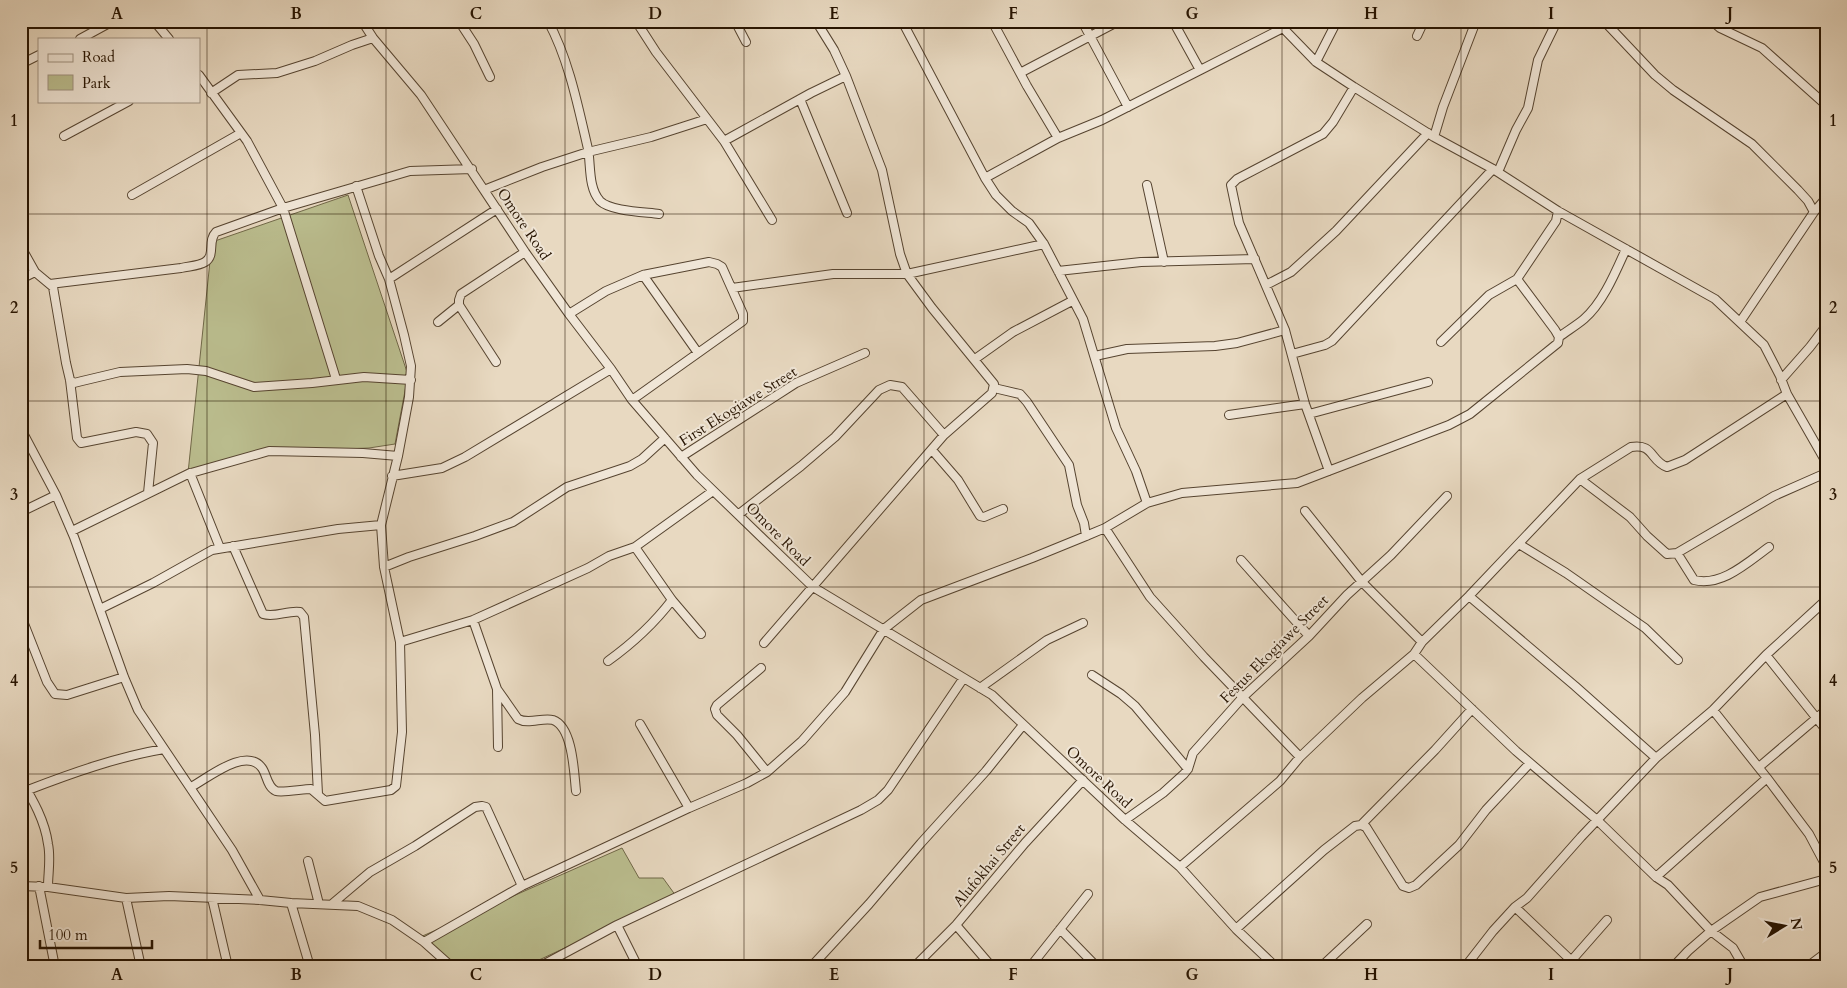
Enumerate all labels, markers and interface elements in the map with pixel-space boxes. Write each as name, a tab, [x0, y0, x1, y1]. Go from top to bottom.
text: A	[111, 3, 123, 25]
text: B	[290, 3, 302, 25]
text: C	[470, 3, 482, 25]
text: D	[648, 3, 662, 25]
text: E	[829, 3, 839, 25]
text: F	[1008, 3, 1018, 25]
text: G	[1185, 3, 1199, 25]
text: H	[1364, 3, 1378, 25]
text: I	[1548, 3, 1554, 25]
text: J	[1725, 3, 1733, 25]
legend	[38, 38, 200, 102]
text: Road	[82, 47, 115, 67]
text: Park	[82, 73, 111, 93]
text: 1	[10, 110, 18, 132]
text: 1	[1829, 110, 1837, 132]
street label: Omore Road	[492, 184, 556, 264]
text: 2	[10, 297, 18, 319]
text: 2	[1829, 297, 1837, 319]
street label: First Ekogiawe Street	[675, 361, 801, 450]
text: 3	[10, 484, 18, 506]
text: 3	[1829, 484, 1837, 506]
street label: Omore Road	[742, 498, 814, 570]
street label: Festus Ekogiawe Street	[1215, 590, 1333, 708]
text: 4	[10, 670, 18, 692]
text: 4	[1829, 670, 1837, 692]
street label: Omore Road	[1062, 741, 1136, 813]
street label: Alufokhai Street	[948, 819, 1030, 911]
text: 5	[10, 857, 18, 879]
text: 5	[1829, 857, 1837, 879]
north arrow	[1760, 900, 1810, 950]
text: N	[1786, 916, 1807, 931]
scale bar	[40, 918, 152, 950]
text: 100 m	[48, 925, 88, 945]
text: A	[111, 964, 123, 986]
text: B	[290, 964, 302, 986]
text: C	[470, 964, 482, 986]
text: D	[648, 964, 662, 986]
text: E	[829, 964, 839, 986]
text: F	[1008, 964, 1018, 986]
text: G	[1185, 964, 1199, 986]
text: H	[1364, 964, 1378, 986]
text: I	[1548, 964, 1554, 986]
text: J	[1725, 964, 1733, 986]

